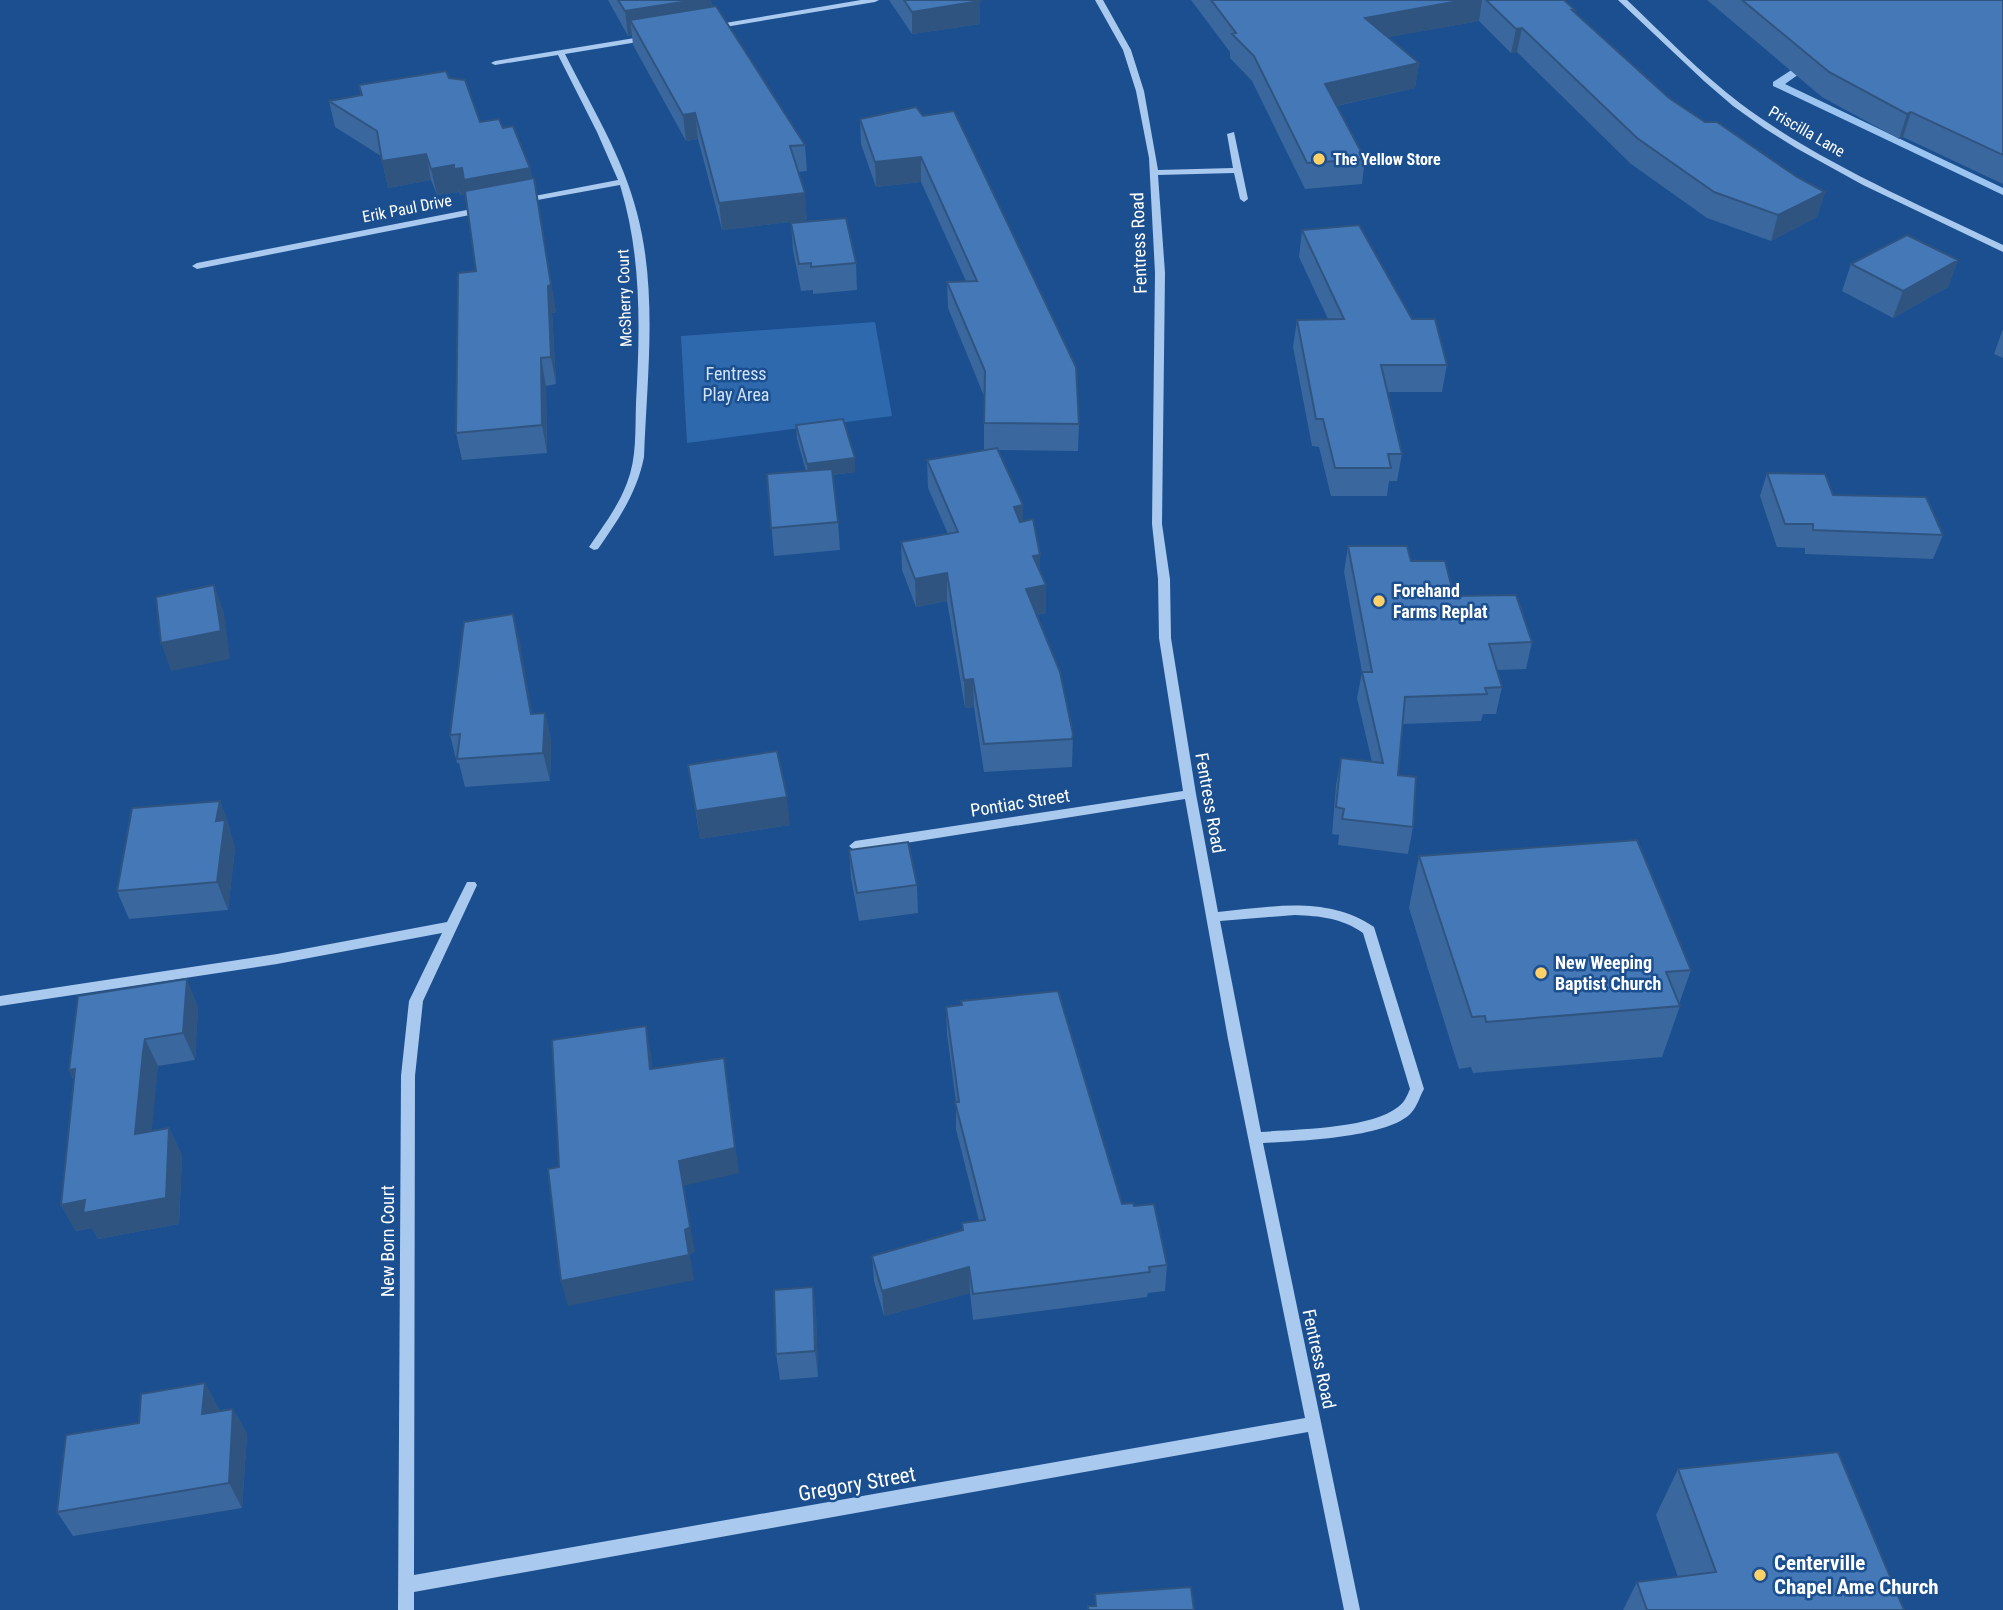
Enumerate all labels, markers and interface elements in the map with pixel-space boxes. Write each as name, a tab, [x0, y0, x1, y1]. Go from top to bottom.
street label: Priscilla Lane	[1765, 102, 1848, 161]
place label: The Yellow Store	[1333, 150, 1441, 169]
marker: The Yellow Store	[1311, 151, 1327, 167]
street label: Erik Paul Drive	[361, 190, 453, 226]
street label: Fentress Road	[1126, 192, 1151, 294]
street label: McSherry Court	[613, 248, 636, 347]
park label: Fentress Play Area	[703, 363, 769, 405]
place label: Forehand Farms Replat	[1393, 580, 1488, 622]
marker: Forehand Farms Replat	[1371, 593, 1387, 609]
street label: Fentress Road	[1191, 751, 1230, 855]
street label: Pontiac Street	[969, 784, 1071, 821]
place label: New Weeping Baptist Church	[1555, 952, 1661, 994]
marker: New Weeping Baptist Church	[1533, 965, 1549, 981]
street label: New Born Court	[377, 1185, 398, 1297]
street label: Fentress Road	[1299, 1307, 1340, 1411]
street label: Gregory Street	[796, 1462, 918, 1506]
place label: Centerville Chapel Ame Church	[1774, 1551, 1939, 1599]
marker: Centerville Chapel Ame Church	[1752, 1567, 1768, 1583]

